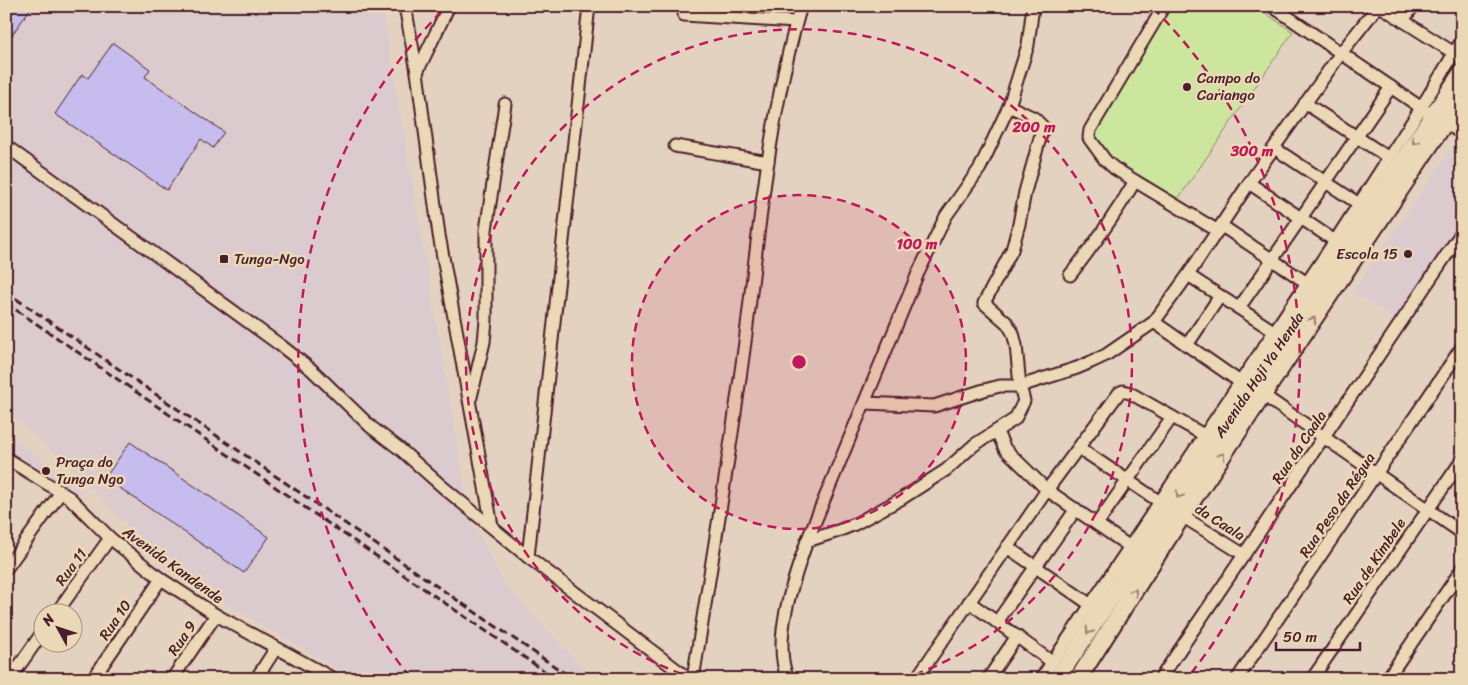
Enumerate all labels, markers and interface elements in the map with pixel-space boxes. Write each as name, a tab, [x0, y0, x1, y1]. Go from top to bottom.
place label: Campo do Cariango	[1197, 65, 1261, 108]
marker: Campo do Cariango	[1181, 81, 1193, 93]
text: 200 m	[1011, 114, 1056, 140]
one-way arrow	[1411, 136, 1421, 145]
text: 300 m	[1230, 138, 1274, 164]
text: 100 m	[897, 231, 938, 257]
place label: Escola 15	[1336, 241, 1398, 267]
place label: Tunga-Ngo	[234, 246, 305, 272]
marker: Escola 15	[1402, 248, 1414, 260]
marker: Tunga-Ngo	[218, 253, 230, 265]
street label: Avenida Hoji Ya Henda	[1207, 306, 1311, 444]
one-way arrow	[1307, 317, 1316, 326]
centre of rings	[790, 353, 808, 371]
street label: Rua da Caala	[1265, 404, 1334, 489]
street label: Rua Peso da Régua	[1292, 447, 1382, 563]
place label: Praça do Tunga Ngo	[56, 449, 124, 492]
one-way arrow	[1216, 452, 1226, 461]
marker: Praça do Tunga Ngo	[40, 465, 52, 477]
one-way arrow	[1176, 489, 1185, 499]
street label: da Caala	[1190, 496, 1251, 548]
street label: Rua de Kimbele	[1335, 512, 1413, 610]
street label: Avenida Kandende	[116, 519, 229, 611]
street label: Rua 11	[48, 543, 94, 591]
one-way arrow	[1127, 588, 1137, 597]
street label: Rua 10	[92, 594, 138, 646]
north arrow	[32, 602, 82, 652]
text: N	[35, 608, 61, 632]
street label: Rua 9	[161, 615, 203, 661]
scale bar	[1276, 620, 1359, 652]
text: 50 m	[1283, 624, 1318, 650]
one-way arrow	[1086, 625, 1095, 634]

